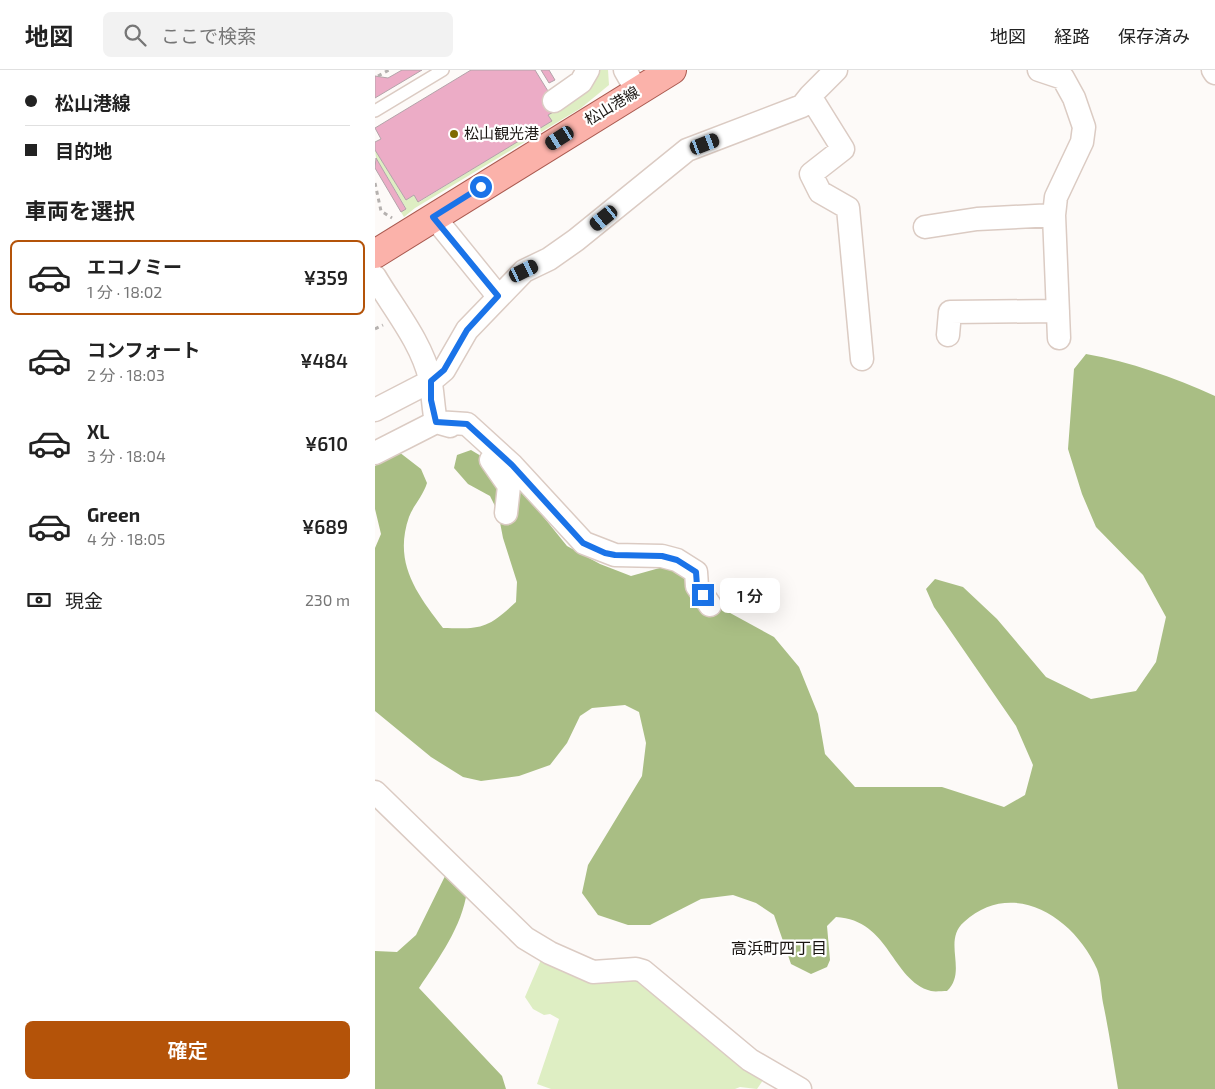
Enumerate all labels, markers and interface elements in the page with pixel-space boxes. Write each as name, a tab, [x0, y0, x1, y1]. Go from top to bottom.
search box	[103, 12, 453, 57]
text: 地図	[25, 21, 73, 50]
icon: search	[121, 21, 149, 49]
text: ここで検索	[161, 24, 256, 47]
text: 地図	[990, 25, 1026, 47]
text: 経路	[1054, 25, 1090, 47]
text: 保存済み	[1118, 25, 1190, 47]
street label: 松山港線	[581, 82, 642, 128]
text: 松山港線	[55, 91, 131, 114]
place label: 松山観光港	[464, 124, 539, 142]
car	[543, 124, 576, 152]
marker: 松山観光港	[448, 128, 460, 140]
car	[688, 132, 721, 156]
text: 目的地	[55, 139, 112, 162]
route start	[470, 176, 492, 198]
text: 車両を選択	[25, 197, 135, 223]
car	[587, 203, 620, 233]
icon: car	[27, 255, 72, 300]
text: エコノミー	[87, 255, 182, 278]
car	[507, 258, 540, 284]
text: ¥359	[304, 266, 348, 289]
text: 1 分 · 18:02	[87, 282, 162, 301]
icon: car	[27, 338, 72, 383]
text: コンフォート	[87, 338, 200, 361]
text: ¥484	[300, 349, 348, 372]
text: 2 分 · 18:03	[87, 365, 165, 384]
text: XL	[87, 420, 109, 443]
icon: car	[27, 421, 72, 466]
text: ¥610	[305, 432, 348, 455]
text: 3 分 · 18:04	[87, 446, 166, 465]
text: Green	[87, 503, 140, 526]
icon: car	[27, 504, 72, 549]
text: ¥689	[302, 515, 348, 538]
text: 4 分 · 18:05	[87, 529, 165, 548]
callout: 1 分	[721, 578, 781, 612]
route end	[692, 584, 714, 606]
icon: cash	[25, 586, 53, 614]
text: 1 分	[737, 586, 763, 605]
text: 現金	[65, 589, 103, 612]
text: 230 m	[305, 590, 350, 609]
district label: 高浜町四丁目	[731, 938, 827, 957]
button: 確定	[25, 1021, 350, 1079]

